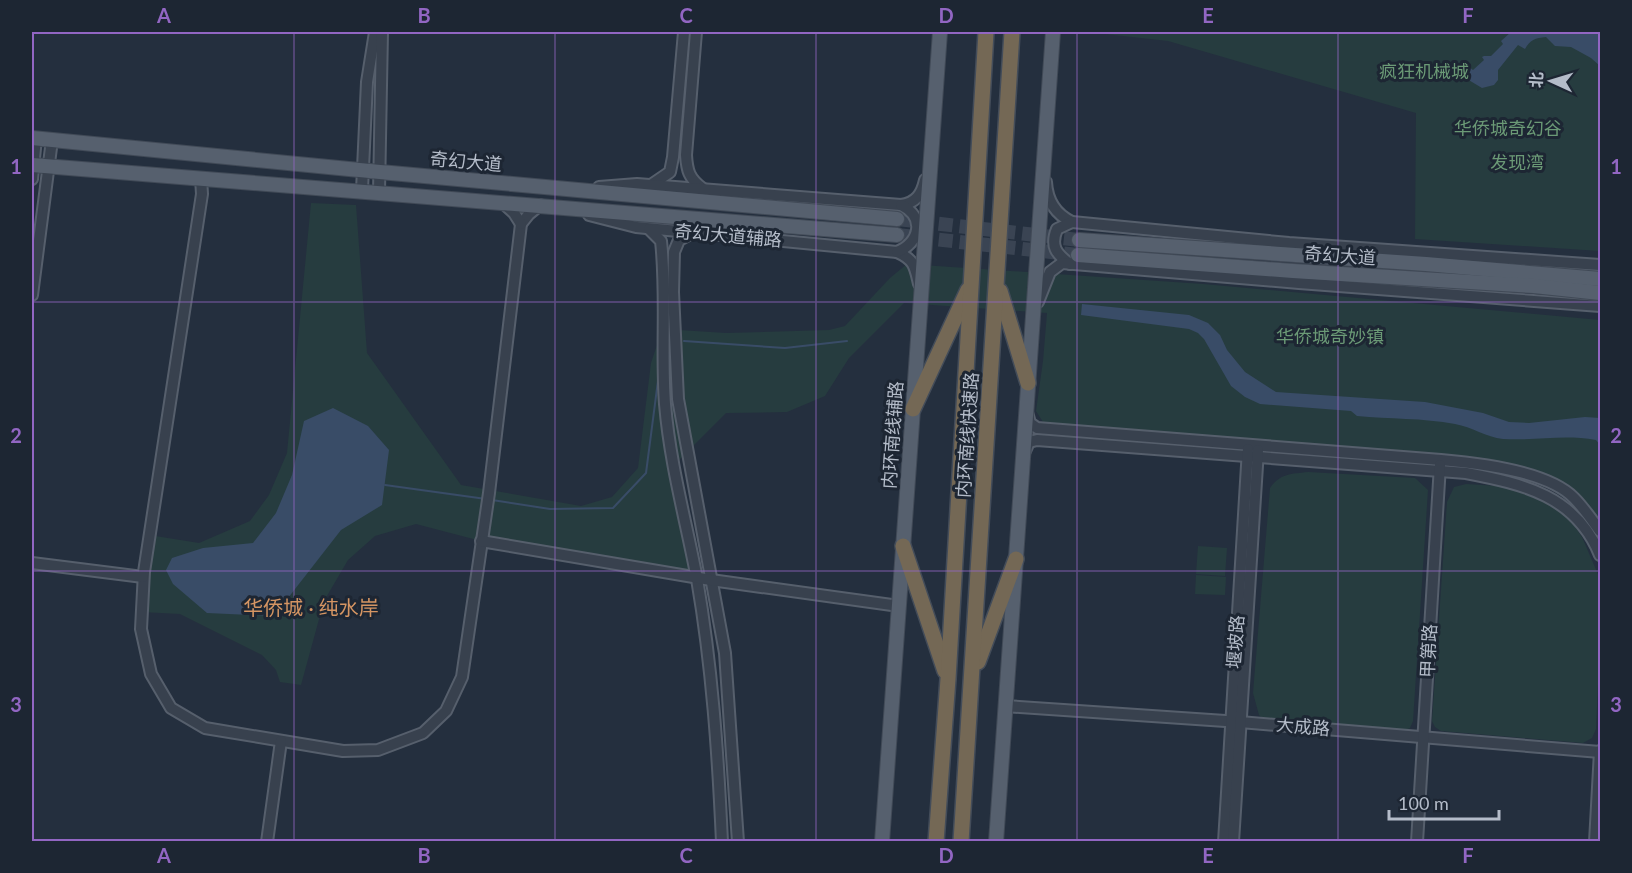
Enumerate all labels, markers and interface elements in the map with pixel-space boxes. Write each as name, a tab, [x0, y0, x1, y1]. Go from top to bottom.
text: A	[156, 3, 171, 27]
text: B	[417, 3, 431, 27]
text: C	[679, 3, 693, 27]
text: D	[938, 3, 954, 27]
text: E	[1202, 3, 1214, 27]
text: F	[1462, 3, 1474, 27]
north arrow	[1521, 51, 1581, 111]
park label: 疯狂机械城	[1379, 60, 1469, 82]
text: 北	[1526, 71, 1546, 89]
park label: 华侨城奇幻谷	[1454, 117, 1562, 139]
street label: 奇幻大道	[429, 147, 503, 175]
park label: 发现湾	[1490, 151, 1544, 173]
text: 1	[10, 154, 22, 178]
text: 1	[1610, 154, 1622, 178]
street label: 奇幻大道辅路	[673, 219, 783, 251]
street label: 奇幻大道	[1303, 242, 1377, 268]
park label: 华侨城奇妙镇	[1276, 325, 1384, 347]
street label: 内环南线快速路	[952, 371, 982, 499]
street label: 内环南线辅路	[877, 380, 907, 490]
text: 2	[10, 423, 22, 447]
text: 2	[1610, 423, 1622, 447]
district label: 华侨城 · 纯水岸	[243, 595, 379, 619]
street label: 堰坡路	[1222, 614, 1248, 670]
street label: 甲第路	[1416, 623, 1440, 678]
text: 3	[10, 692, 22, 716]
text: 3	[1610, 692, 1622, 716]
street label: 大成路	[1275, 713, 1331, 739]
scale bar	[1389, 783, 1498, 821]
text: 100 m	[1398, 792, 1449, 814]
text: A	[156, 843, 171, 867]
text: B	[417, 843, 431, 867]
text: C	[679, 843, 693, 867]
text: D	[938, 843, 954, 867]
text: E	[1202, 843, 1214, 867]
text: F	[1462, 843, 1474, 867]

